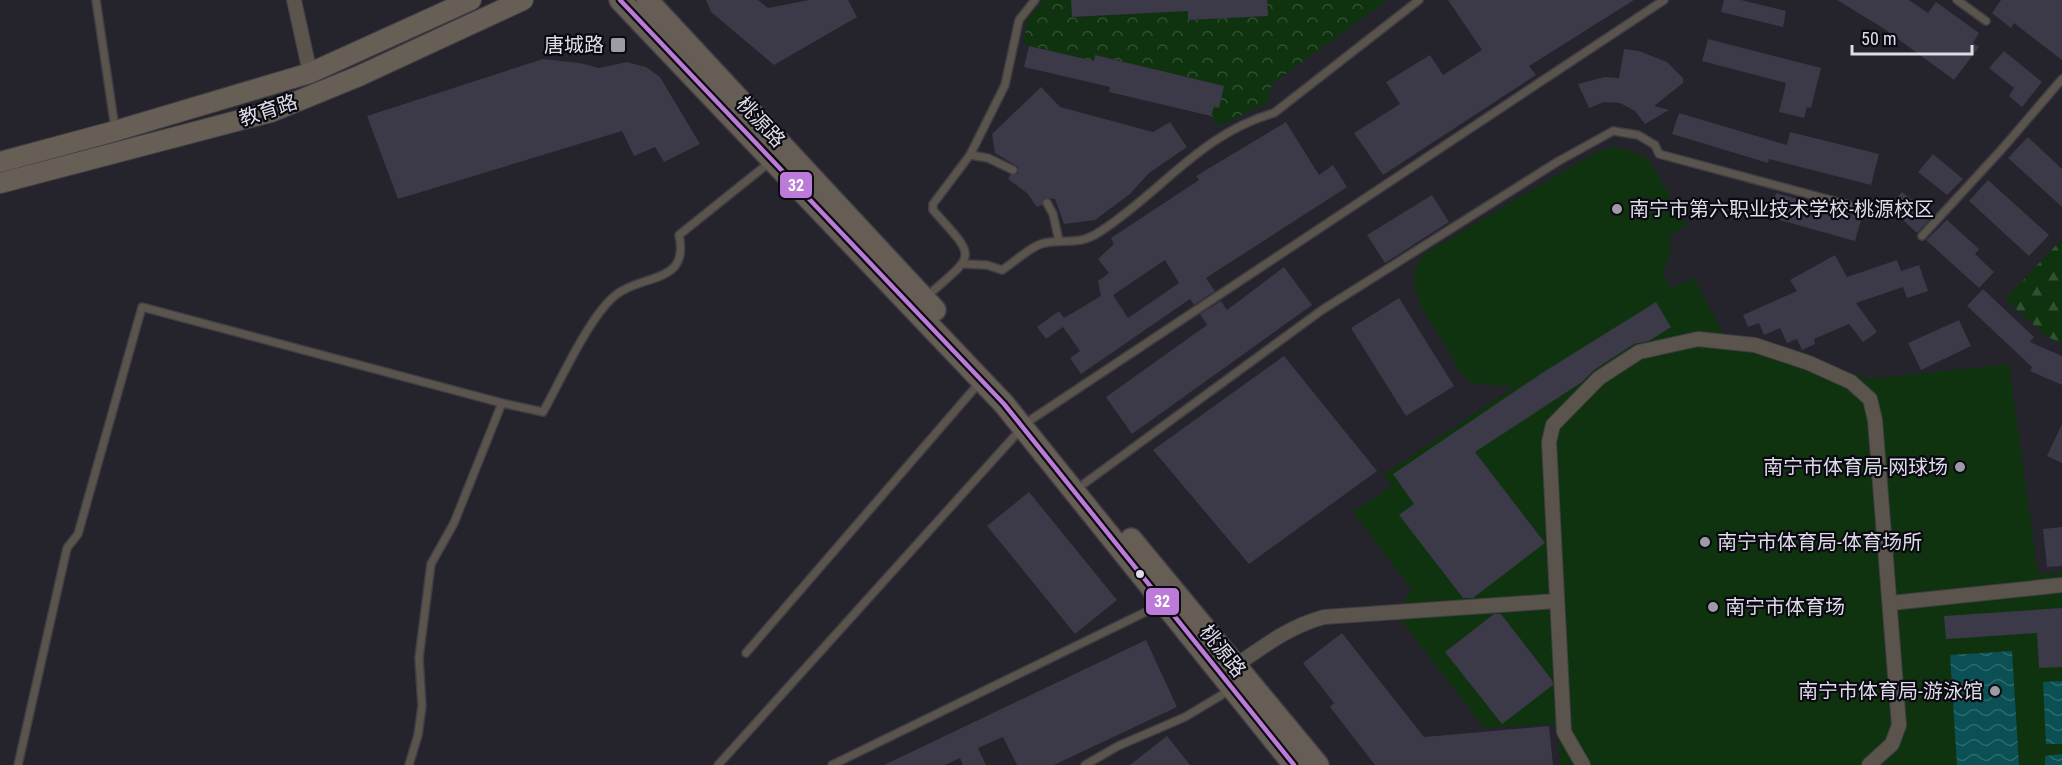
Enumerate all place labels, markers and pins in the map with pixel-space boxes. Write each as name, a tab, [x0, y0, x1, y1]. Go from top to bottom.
place label: 唐城路	[544, 33, 604, 57]
marker: 唐城路	[609, 36, 627, 54]
place label: 南宁市第六职业技术学校-桃源校区	[1629, 197, 1934, 221]
marker: 南宁市第六职业技术学校-桃源校区	[1610, 202, 1624, 216]
place label: 南宁市体育局-网球场	[1763, 455, 1948, 479]
marker: 南宁市体育局-网球场	[1953, 460, 1967, 474]
place label: 南宁市体育局-体育场所	[1717, 530, 1922, 554]
marker: 南宁市体育局-体育场所	[1698, 535, 1712, 549]
unlabelled marker	[1134, 568, 1146, 580]
place label: 南宁市体育场	[1725, 595, 1845, 619]
marker: 南宁市体育场	[1706, 600, 1720, 614]
place label: 南宁市体育局-游泳馆	[1798, 679, 1983, 703]
marker: 南宁市体育局-游泳馆	[1988, 684, 2002, 698]

